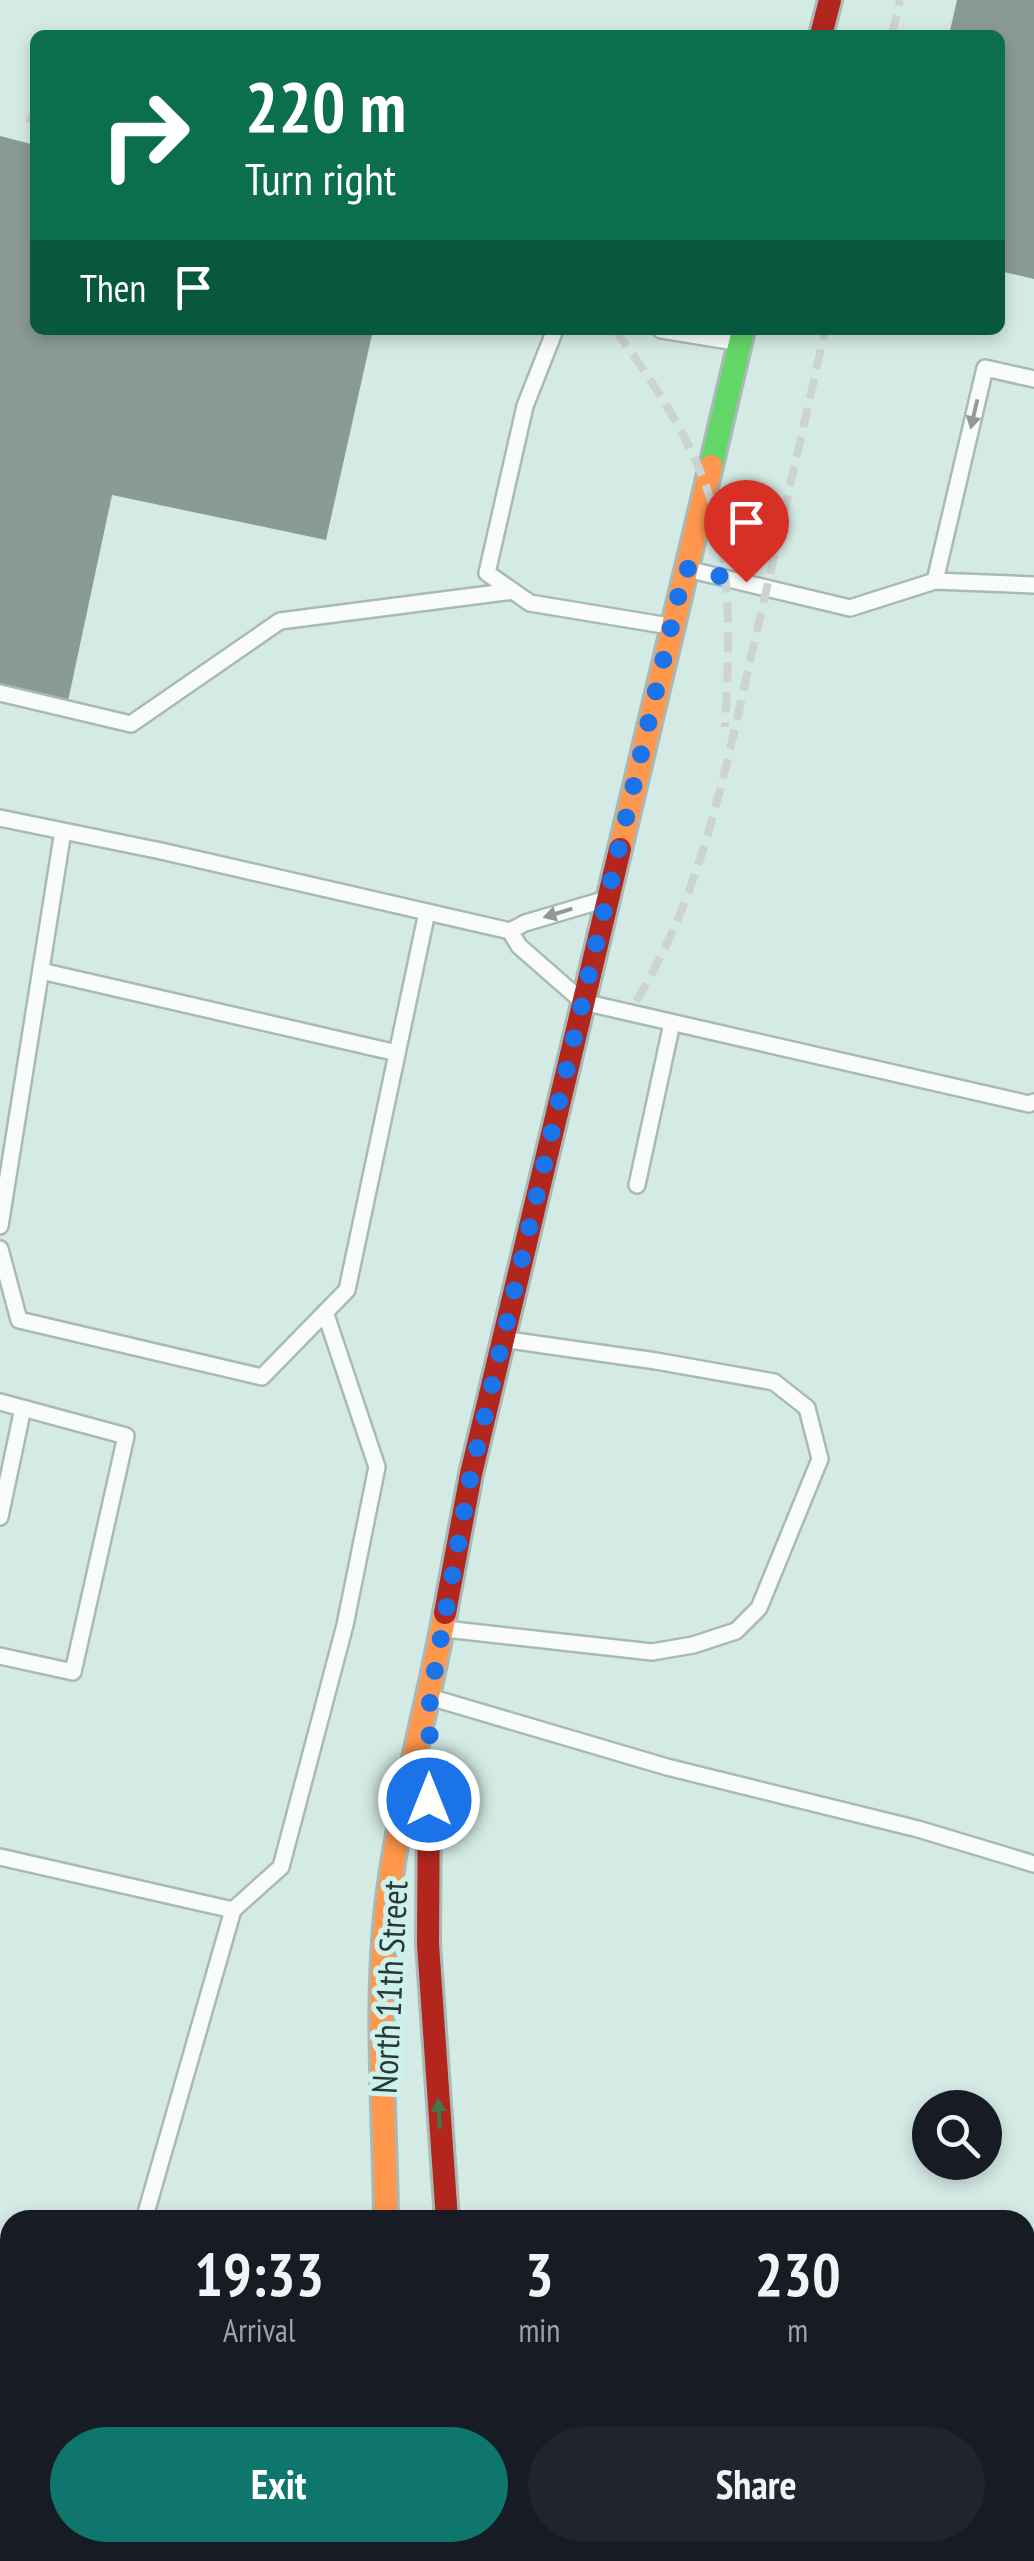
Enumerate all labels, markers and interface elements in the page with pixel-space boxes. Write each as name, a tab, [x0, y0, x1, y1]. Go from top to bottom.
text: 220 m	[245, 61, 406, 151]
icon: right	[80, 70, 210, 200]
text: Turn right	[245, 149, 396, 207]
icon: arrive	[166, 260, 221, 315]
text: Then	[80, 263, 146, 312]
one-way arrow	[966, 399, 981, 430]
pin	[704, 480, 789, 583]
icon: arrive	[719, 495, 774, 550]
one-way arrow	[543, 907, 573, 922]
position arrow	[377, 1748, 481, 1852]
street label: North 11th Street	[360, 1879, 418, 2095]
map controls	[912, 2090, 1002, 2180]
button: search	[912, 2090, 1002, 2180]
one-way arrow	[431, 2098, 447, 2130]
text: 19:33	[194, 2235, 324, 2313]
text: 3	[525, 2235, 554, 2313]
text: 230	[755, 2235, 841, 2313]
text: Arrival	[223, 2309, 295, 2351]
text: min	[518, 2309, 560, 2351]
text: m	[787, 2309, 808, 2351]
button: Exit	[50, 2427, 508, 2542]
button: Share	[528, 2427, 985, 2542]

